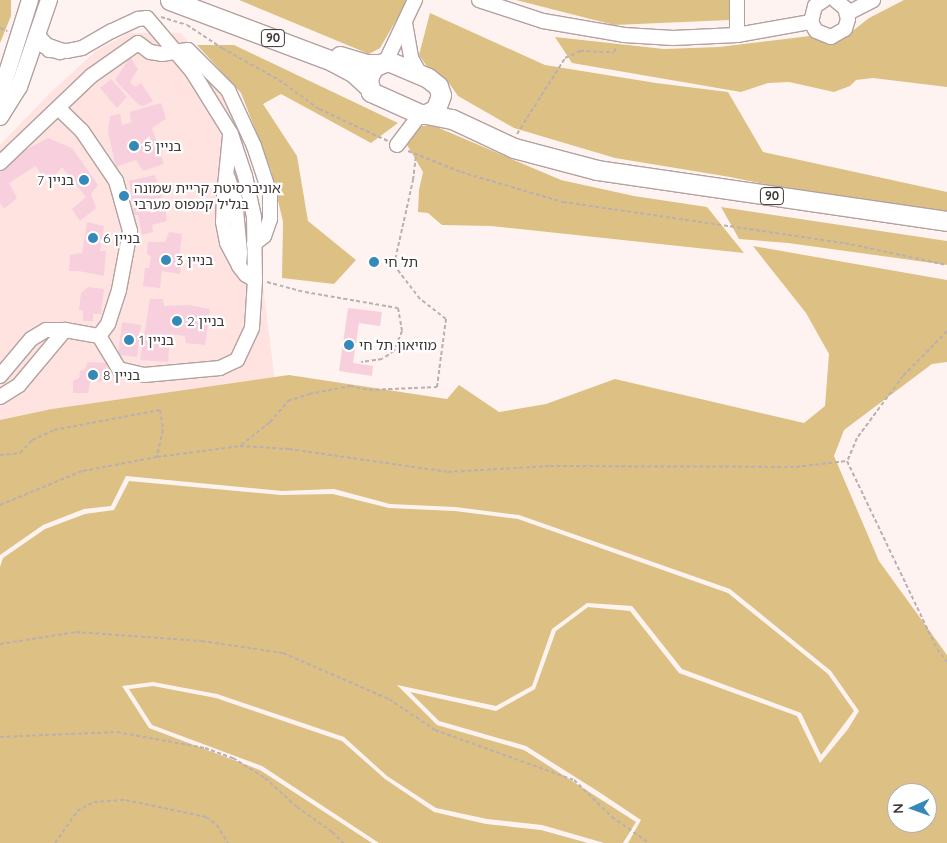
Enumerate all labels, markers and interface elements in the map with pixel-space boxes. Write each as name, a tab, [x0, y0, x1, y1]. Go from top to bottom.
road number: 90	[260, 28, 286, 48]
place label: בניין 5	[144, 138, 181, 154]
marker: בניין 5	[128, 140, 140, 152]
place label: בניין 7	[37, 172, 74, 188]
marker: בניין 7	[78, 174, 90, 186]
place label: אוניברסיטת קריית שמונה בגליל קמפוס מערבי	[134, 180, 281, 212]
road number: 90	[760, 187, 784, 206]
marker: אוניברסיטת קריית שמונה בגליל קמפוס מערבי	[118, 190, 130, 202]
place label: בניין 6	[103, 230, 140, 246]
marker: בניין 6	[87, 232, 99, 244]
place label: בניין 3	[176, 252, 213, 268]
marker: בניין 3	[160, 254, 172, 266]
place label: תל חי	[384, 254, 418, 270]
marker: תל חי	[368, 256, 380, 268]
place label: בניין 2	[187, 313, 225, 329]
marker: בניין 2	[171, 315, 183, 327]
place label: בניין 1	[139, 332, 174, 348]
marker: בניין 1	[123, 334, 135, 346]
place label: מוזיאון תל חי	[359, 337, 437, 353]
marker: מוזיאון תל חי	[343, 339, 355, 351]
place label: בניין 8	[103, 367, 140, 383]
marker: בניין 8	[87, 369, 99, 381]
north arrow	[887, 783, 937, 833]
text: N	[889, 803, 907, 814]

